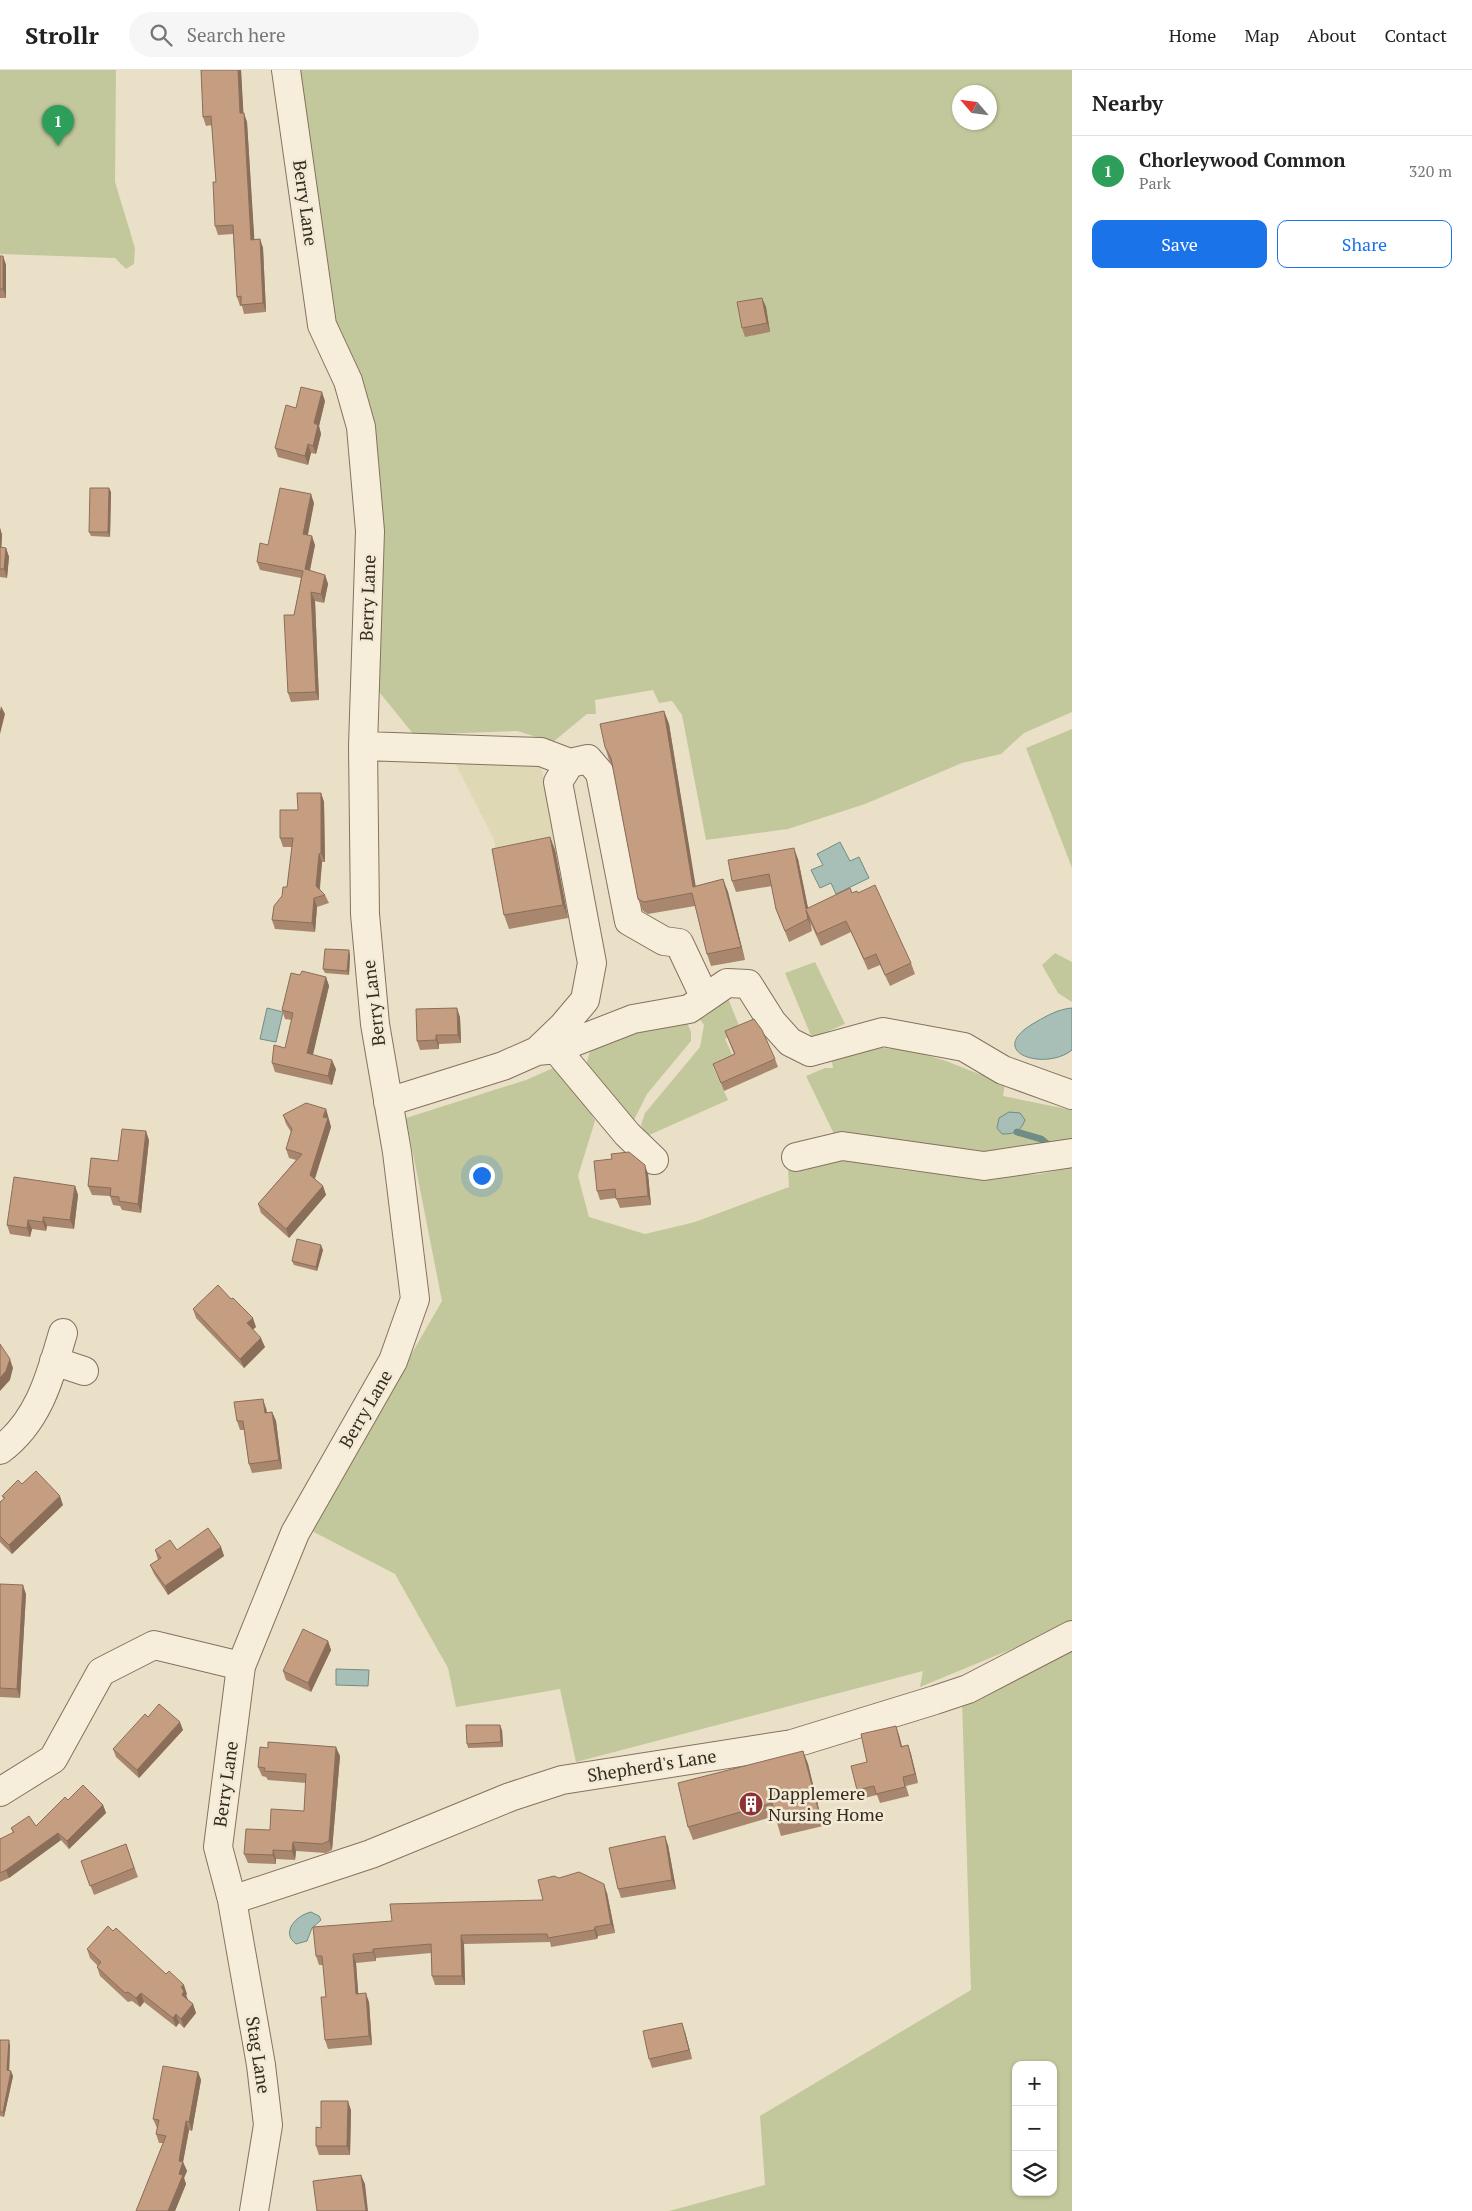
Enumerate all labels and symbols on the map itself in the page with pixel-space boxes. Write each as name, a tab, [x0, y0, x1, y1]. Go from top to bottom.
north arrow	[952, 85, 997, 130]
pin: 1	[42, 105, 74, 146]
street label: Berry Lane	[288, 158, 324, 247]
street label: Berry Lane	[353, 554, 381, 642]
street label: Berry Lane	[356, 959, 390, 1047]
your location	[469, 1163, 495, 1189]
street label: Berry Lane	[333, 1365, 397, 1452]
street label: Berry Lane	[207, 1739, 243, 1828]
street label: Shepherd's Lane	[586, 1743, 718, 1787]
place label: Dapplemere Nursing Home	[768, 1781, 884, 1826]
building icon: Dapplemere Nursing Home	[738, 1791, 764, 1817]
street label: Stag Lane	[241, 2014, 277, 2095]

